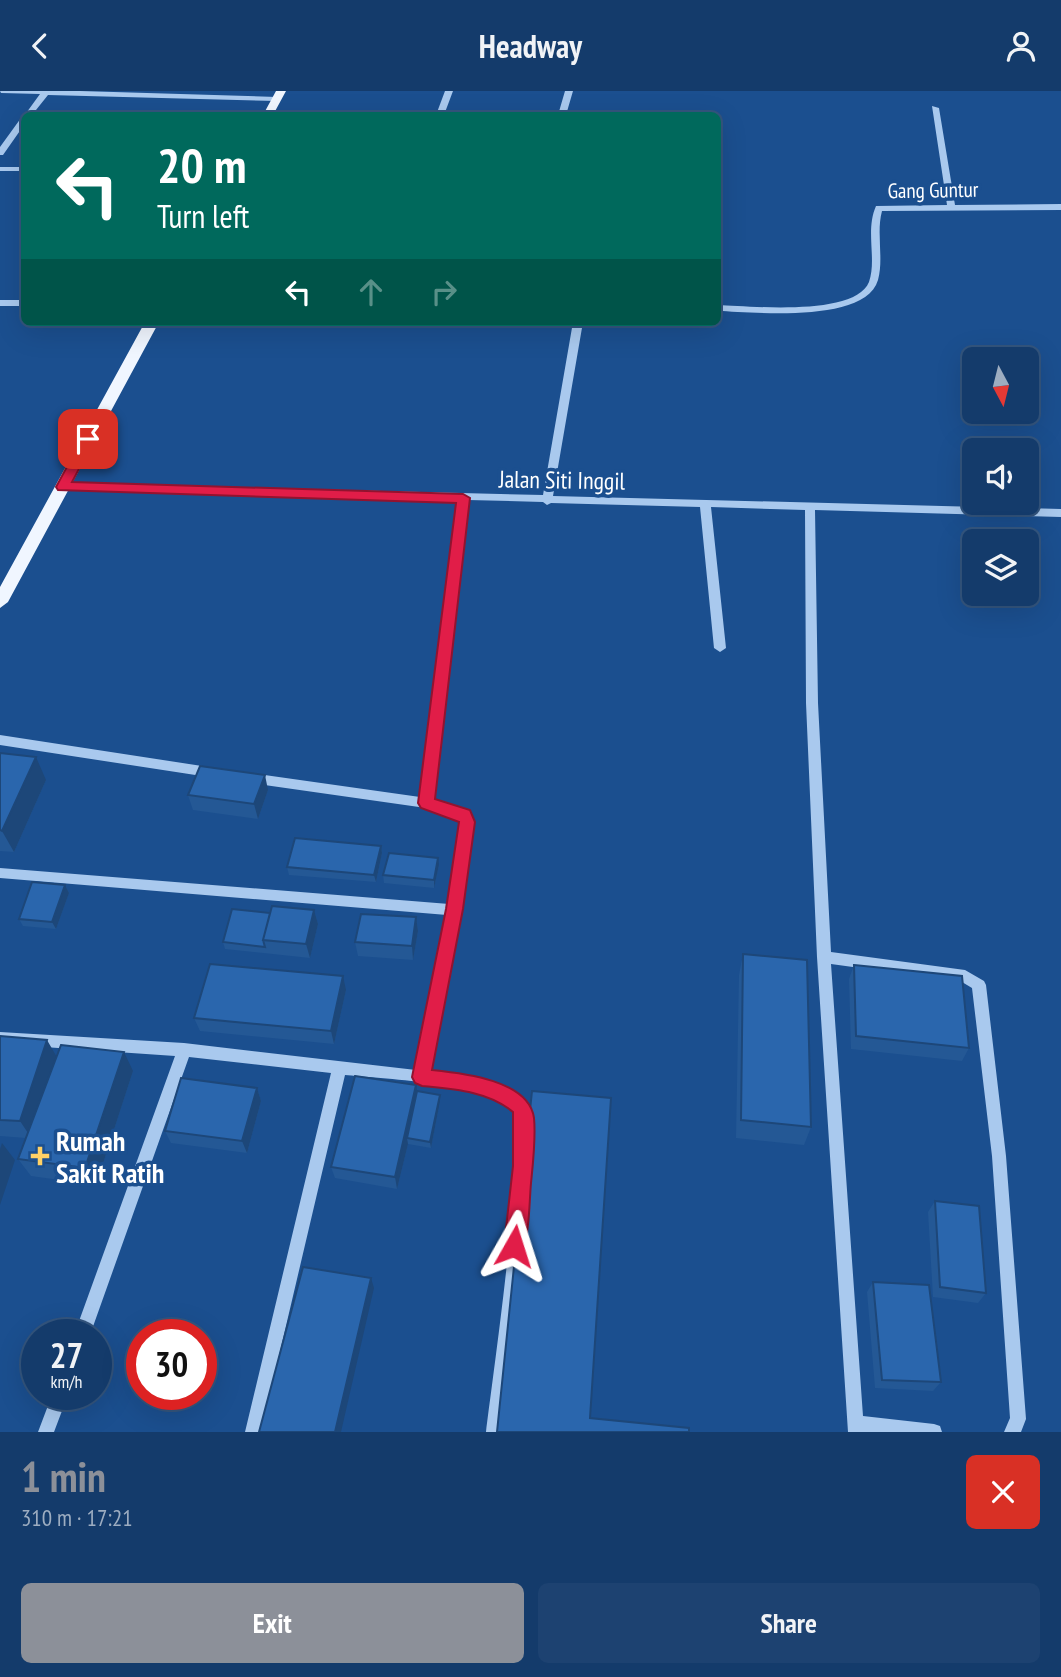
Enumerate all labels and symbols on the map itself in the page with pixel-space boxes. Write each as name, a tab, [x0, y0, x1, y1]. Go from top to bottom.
street label: Gang Guntur	[887, 176, 979, 204]
north arrow	[962, 347, 1040, 423]
pin	[58, 409, 118, 469]
street label: Jalan Siti Inggil	[498, 463, 626, 497]
place label: Rumah Sakit Ratih	[56, 1122, 164, 1191]
marker: Rumah Sakit Ratih	[30, 1146, 50, 1166]
position arrow	[477, 1209, 551, 1283]
speed limit sign: 30	[126, 1319, 217, 1410]

